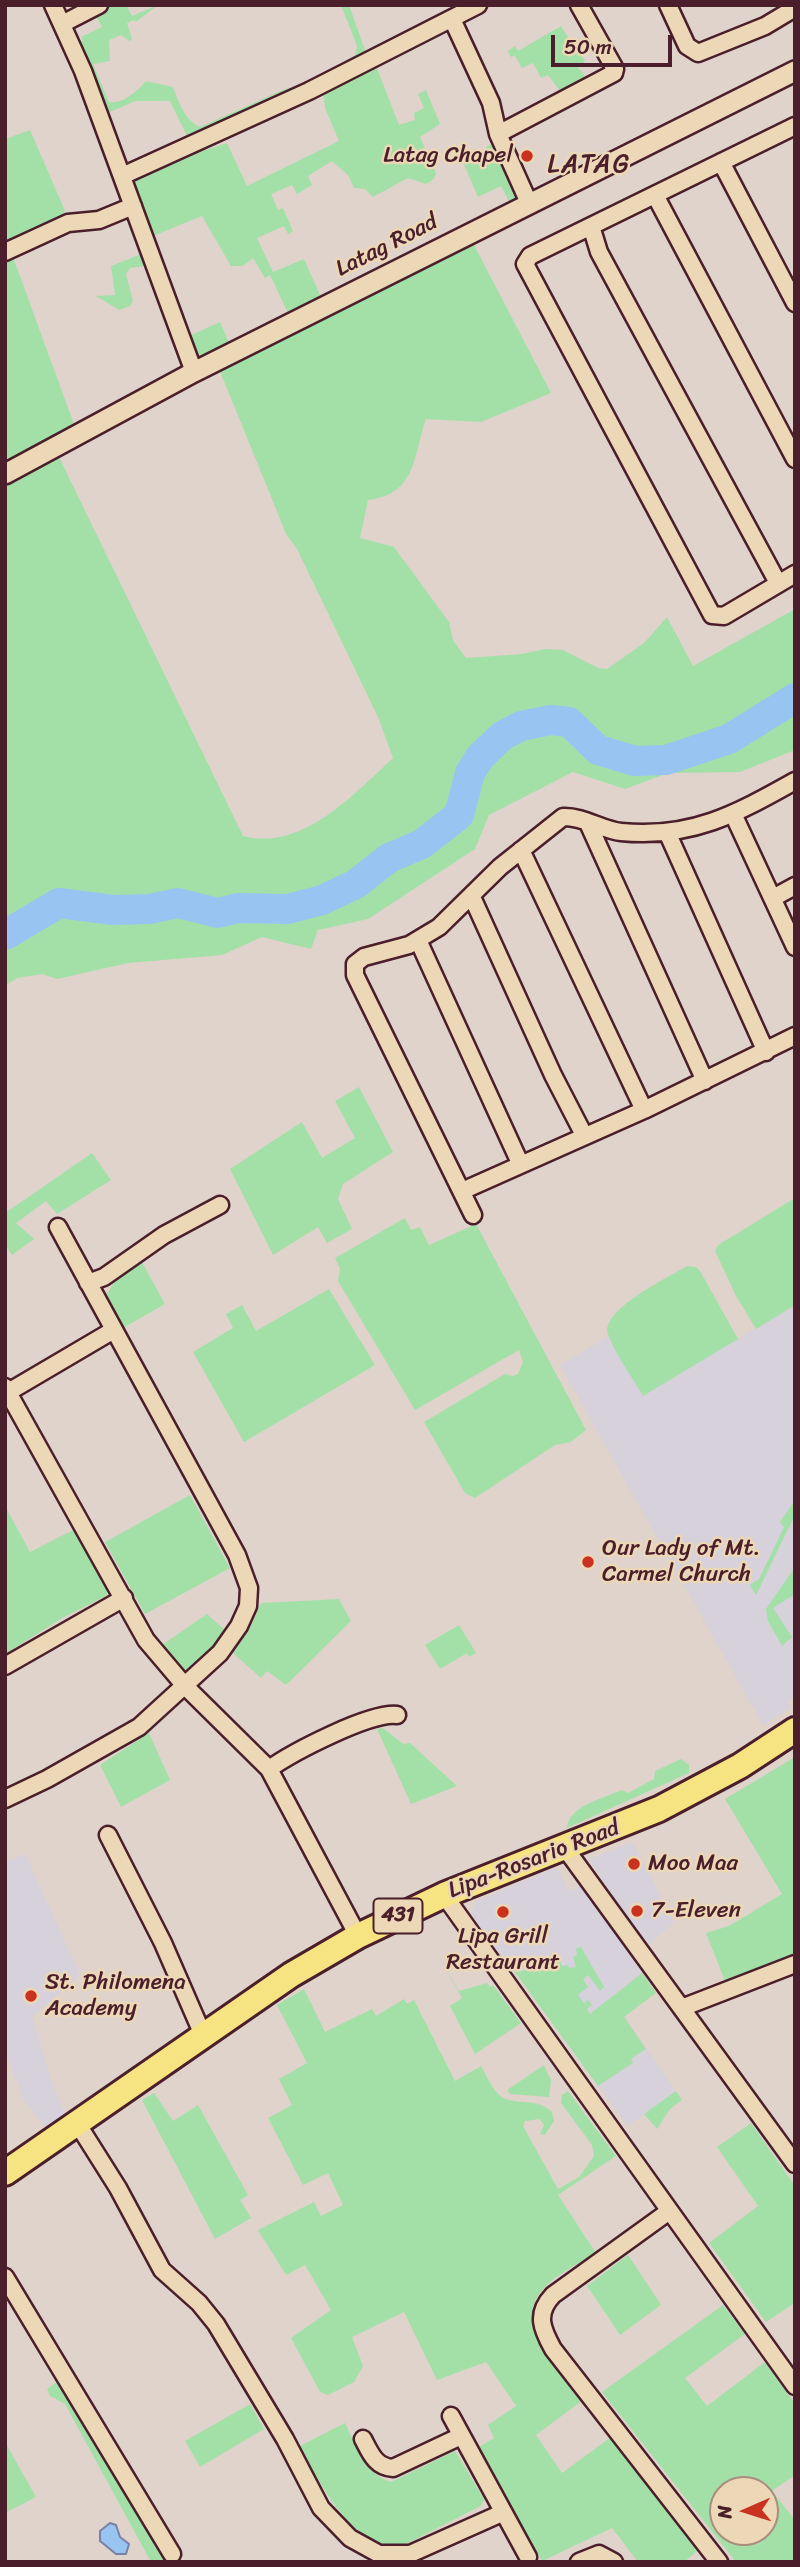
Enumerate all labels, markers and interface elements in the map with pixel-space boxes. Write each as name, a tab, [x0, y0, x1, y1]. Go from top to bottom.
scale bar	[555, 21, 676, 65]
text: 50 m	[564, 28, 612, 66]
place label: Latag Chapel	[383, 142, 513, 170]
marker: Latag Chapel	[519, 148, 535, 164]
district label: LATAG	[548, 149, 630, 181]
street label: Latag Road	[331, 209, 443, 283]
place label: Our Lady of Mt. Carmel Church	[602, 1535, 760, 1589]
marker: Our Lady of Mt. Carmel Church	[580, 1554, 596, 1570]
street label: Lipa-Rosario Road	[444, 1815, 624, 1905]
place label: Moo Maa	[648, 1850, 738, 1878]
marker: Moo Maa	[626, 1856, 642, 1872]
place label: 7-Eleven	[651, 1897, 741, 1925]
road number: 431	[374, 1898, 422, 1934]
marker: 7-Eleven	[629, 1903, 645, 1919]
marker: Lipa Grill Restaurant	[495, 1904, 511, 1920]
place label: Lipa Grill Restaurant	[446, 1923, 560, 1977]
place label: St. Philomena Academy	[45, 1969, 186, 2023]
marker: St. Philomena Academy	[23, 1988, 39, 2004]
north arrow	[709, 2476, 779, 2546]
text: N	[708, 2505, 741, 2519]

